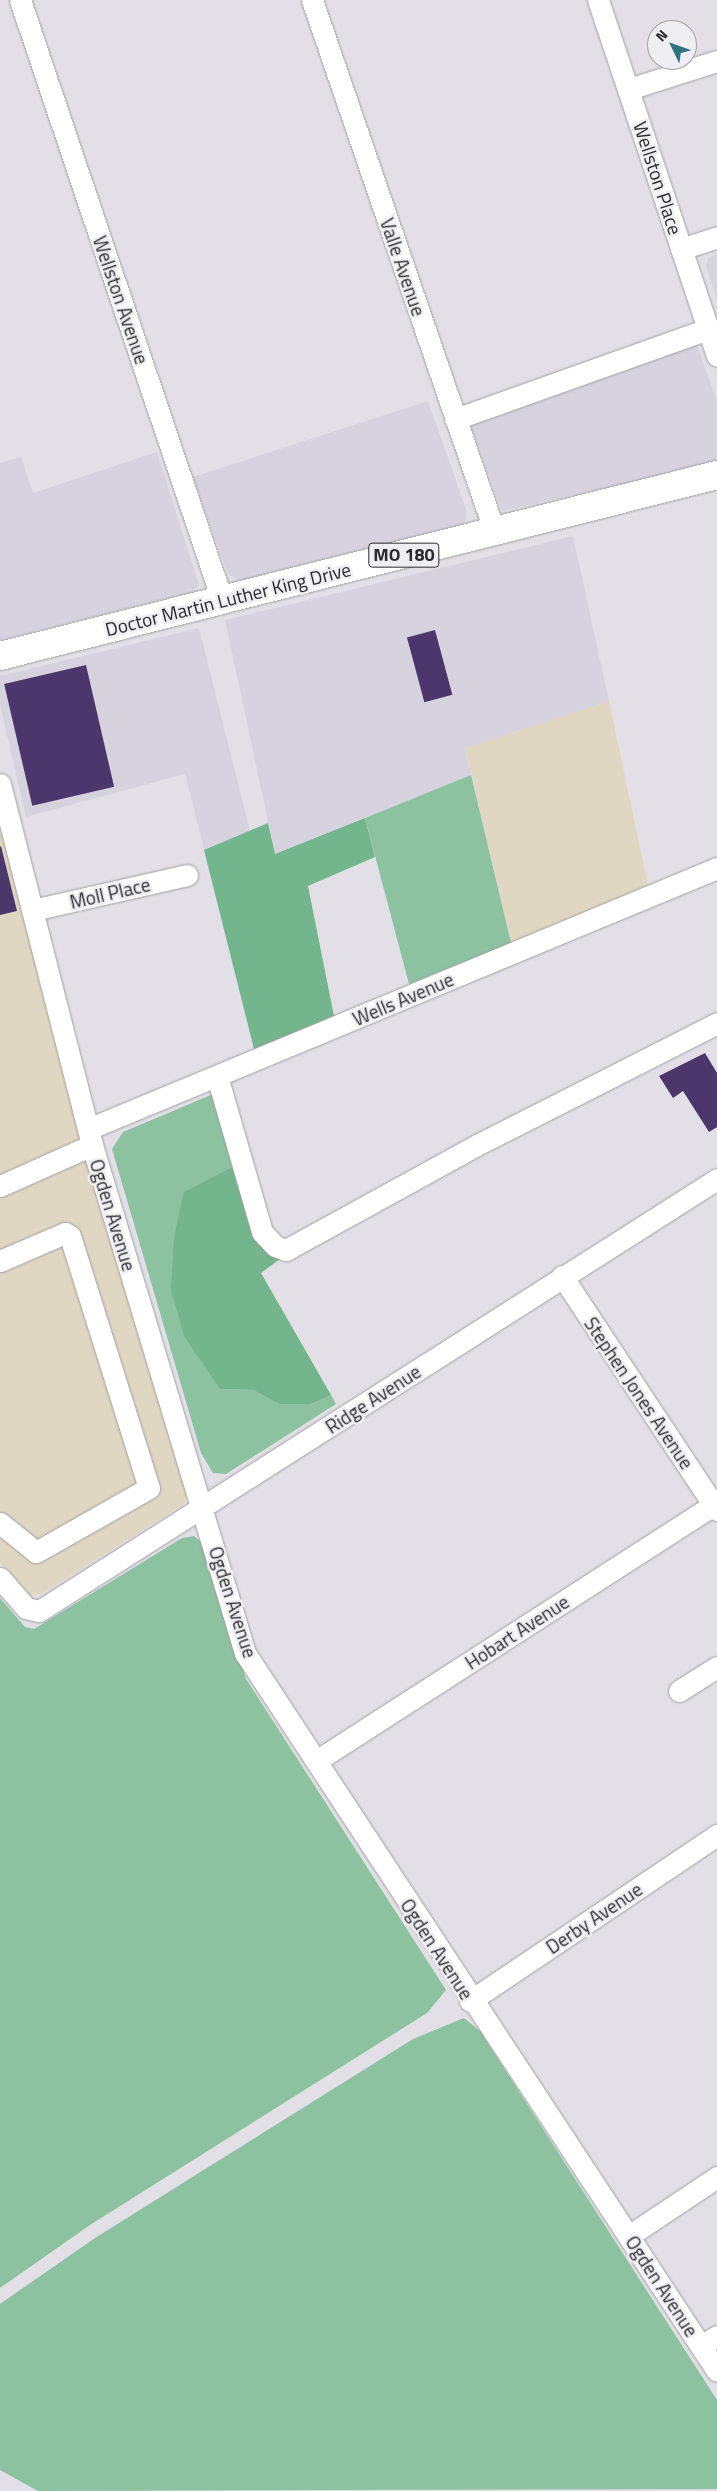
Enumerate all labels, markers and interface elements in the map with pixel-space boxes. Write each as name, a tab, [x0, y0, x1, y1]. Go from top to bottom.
north arrow	[647, 20, 697, 70]
text: N	[650, 25, 672, 46]
street label: Wellston Place	[629, 119, 687, 237]
street label: Valle Avenue	[376, 215, 430, 319]
street label: Wellston Avenue	[88, 233, 154, 367]
road number: MO 180	[368, 540, 440, 570]
street label: Doctor Martin Luther King Drive	[103, 557, 353, 641]
street label: Moll Place	[68, 873, 152, 913]
street label: Wells Avenue	[349, 968, 457, 1030]
street label: Ogden Avenue	[85, 1156, 141, 1274]
street label: Stephen Jones Avenue	[580, 1313, 698, 1473]
street label: Ridge Avenue	[321, 1360, 425, 1438]
street label: Ogden Avenue	[204, 1543, 262, 1661]
street label: Hobart Avenue	[461, 1590, 573, 1674]
street label: Derby Avenue	[542, 1878, 646, 1958]
street label: Ogden Avenue	[396, 1894, 478, 2004]
street label: Ogden Avenue	[621, 2231, 703, 2341]

